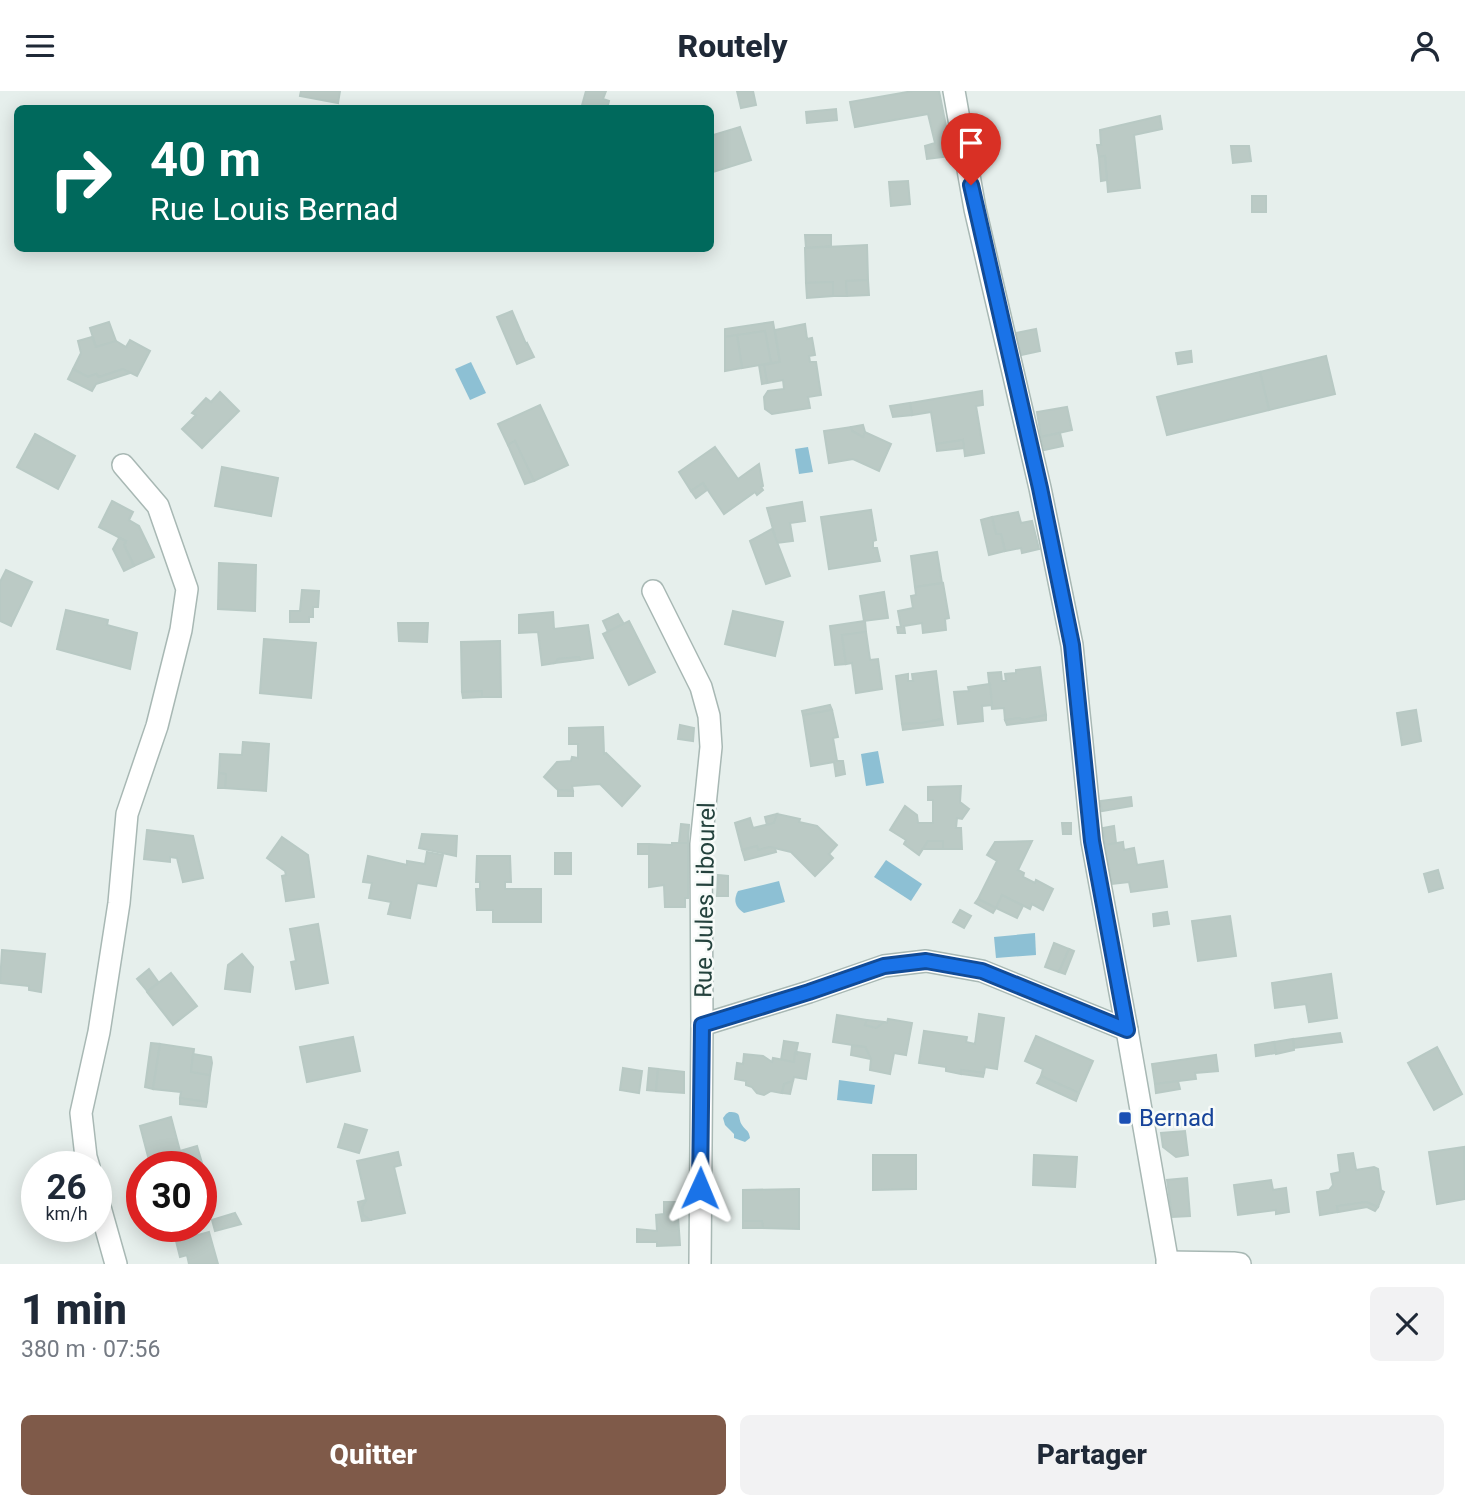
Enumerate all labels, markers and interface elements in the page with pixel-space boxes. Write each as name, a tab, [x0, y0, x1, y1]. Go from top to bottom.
icon: menu	[21, 27, 59, 65]
text: Routely	[678, 27, 787, 65]
icon: person	[1406, 27, 1444, 65]
pin	[941, 113, 1001, 185]
icon: arrive	[952, 124, 990, 162]
text: 40 m	[150, 131, 261, 188]
icon: right	[35, 133, 126, 224]
text: Rue Louis Bernad	[150, 190, 399, 228]
street label: Rue Jules Libourel	[689, 802, 721, 998]
place label: Bernad	[1139, 1104, 1215, 1132]
marker: Bernad	[1117, 1110, 1133, 1126]
speed limit sign: 30	[126, 1151, 217, 1242]
position arrow	[663, 1151, 737, 1225]
text: 26	[46, 1167, 87, 1208]
text: km/h	[45, 1203, 88, 1224]
text: 1 min	[21, 1285, 127, 1334]
button: close	[1370, 1287, 1444, 1361]
text: 380 m · 07:56	[21, 1336, 160, 1363]
button: Quitter	[21, 1415, 726, 1495]
button: Partager	[740, 1415, 1444, 1495]

